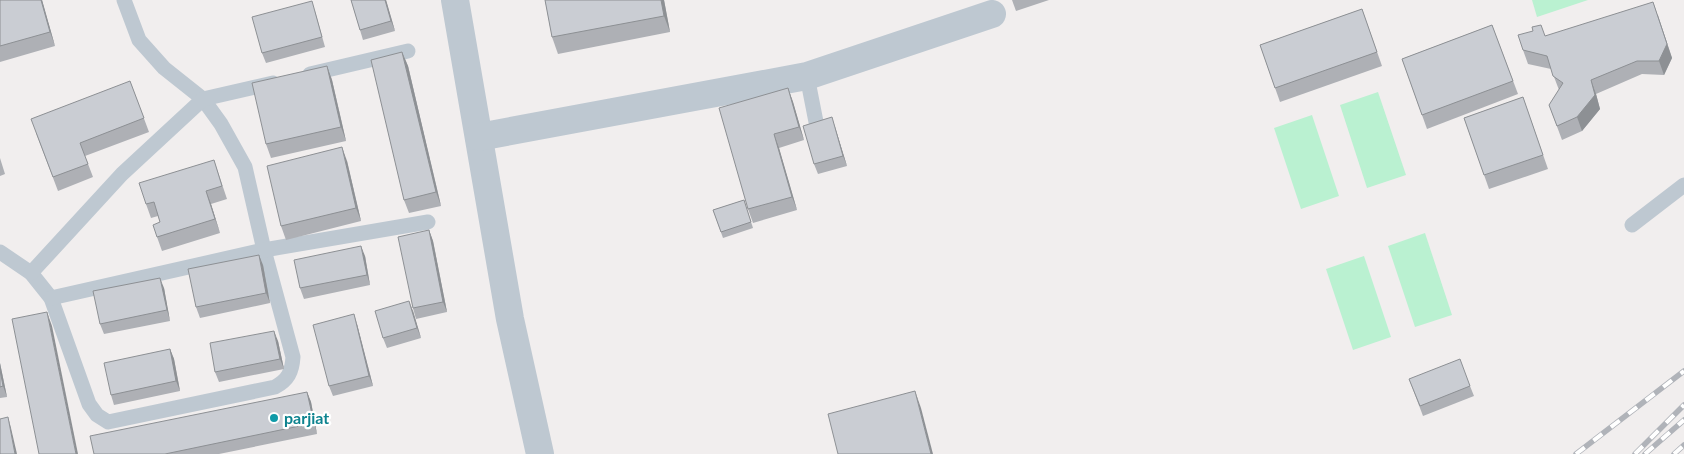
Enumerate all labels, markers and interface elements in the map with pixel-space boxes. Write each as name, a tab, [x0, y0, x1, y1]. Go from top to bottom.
place label: parjiat	[284, 408, 329, 427]
marker: parjiat	[268, 412, 280, 424]

